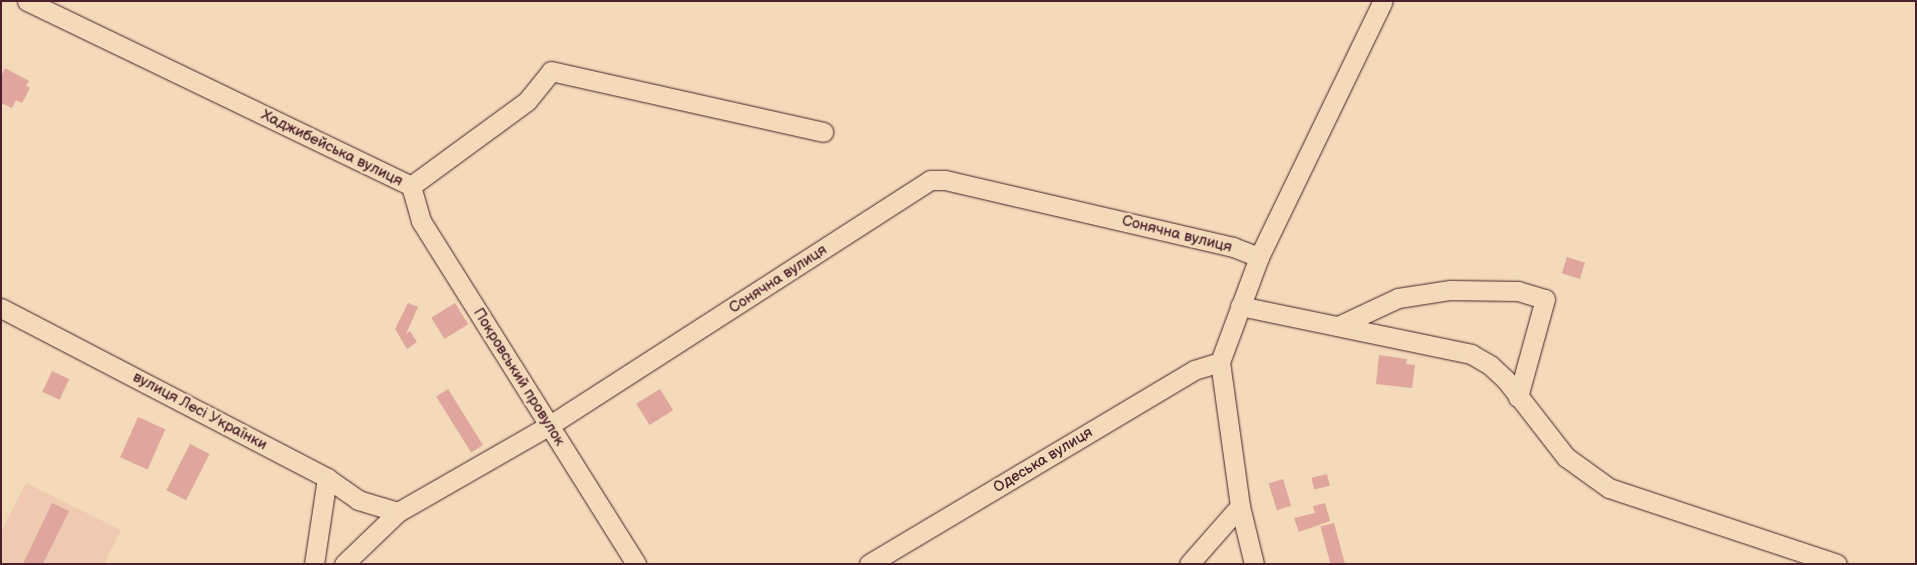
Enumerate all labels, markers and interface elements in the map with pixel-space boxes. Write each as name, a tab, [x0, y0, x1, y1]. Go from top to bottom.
street label: Хаджибейська вулиця	[258, 106, 406, 190]
street label: Сонячна вулиця	[1120, 212, 1234, 256]
street label: Сонячна вулиця	[726, 241, 830, 317]
street label: Покровський провулок	[469, 305, 569, 449]
street label: вулиця Лесі Українки	[130, 368, 270, 454]
street label: Одеська вулиця	[990, 423, 1096, 497]

